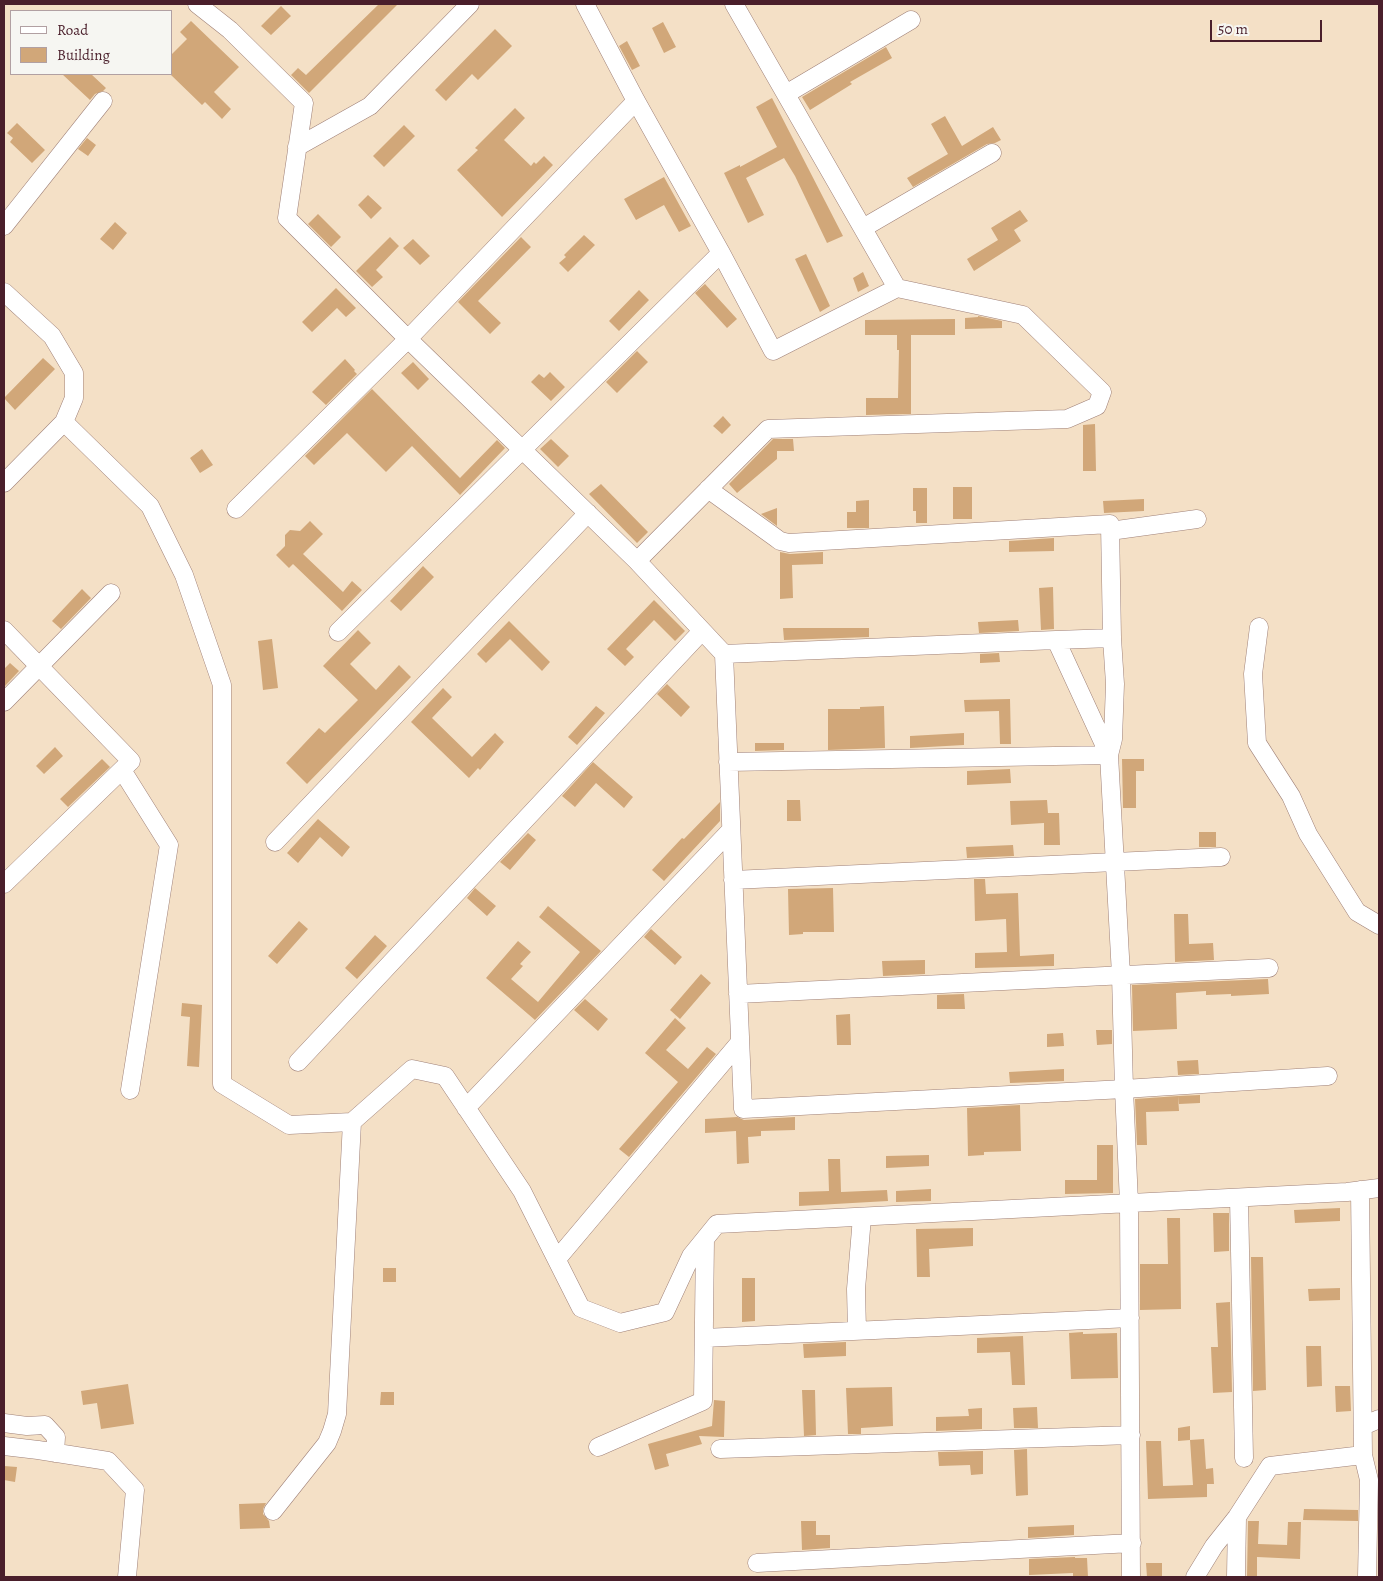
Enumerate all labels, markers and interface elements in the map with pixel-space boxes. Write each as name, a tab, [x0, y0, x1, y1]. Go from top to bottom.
legend	[10, 10, 172, 75]
scale bar	[1213, 10, 1326, 42]
text: 50 m	[1218, 19, 1248, 39]
text: Road	[57, 20, 88, 40]
text: Building	[57, 45, 110, 65]

